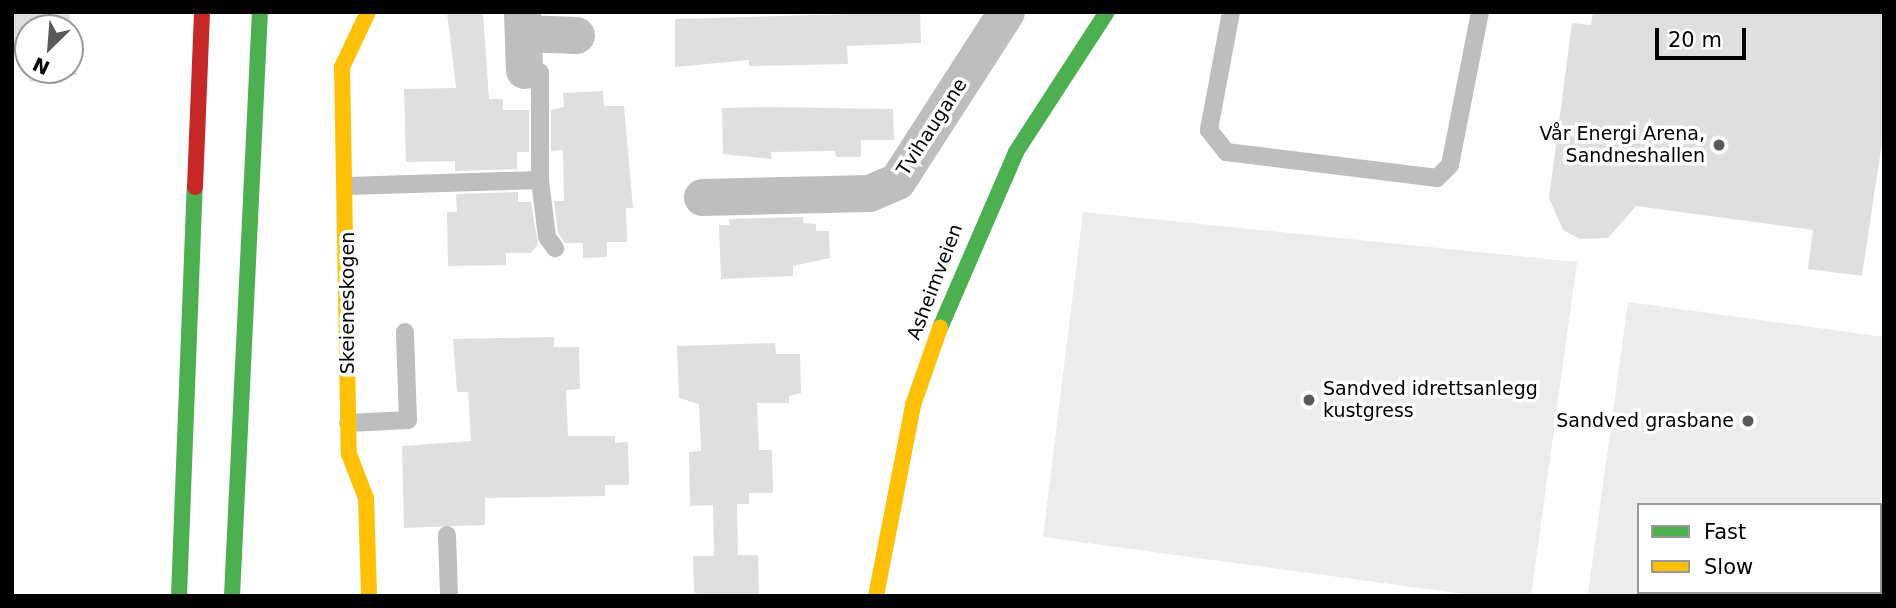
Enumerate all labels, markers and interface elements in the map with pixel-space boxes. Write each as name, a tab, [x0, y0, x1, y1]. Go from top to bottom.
north arrow	[14, 14, 84, 84]
scale bar	[1658, 14, 1749, 58]
text: 20 m	[1668, 28, 1722, 52]
text: N	[29, 53, 53, 80]
street label: Tvihaugane	[892, 74, 972, 180]
place label: Vår Energi Arena, Sandneshallen	[1540, 123, 1705, 167]
marker: Vår Energi Arena, Sandneshallen	[1711, 137, 1727, 153]
street label: Asheimveien	[902, 221, 968, 343]
street label: Skeieneskogen	[337, 232, 359, 374]
place label: Sandved idrettsanlegg kustgress	[1323, 378, 1538, 422]
marker: Sandved idrettsanlegg kustgress	[1301, 392, 1317, 408]
place label: Sandved grasbane	[1556, 410, 1734, 432]
marker: Sandved grasbane	[1740, 413, 1756, 429]
legend	[1637, 503, 1882, 594]
text: Fast	[1704, 520, 1746, 544]
text: Slow	[1704, 555, 1753, 579]

